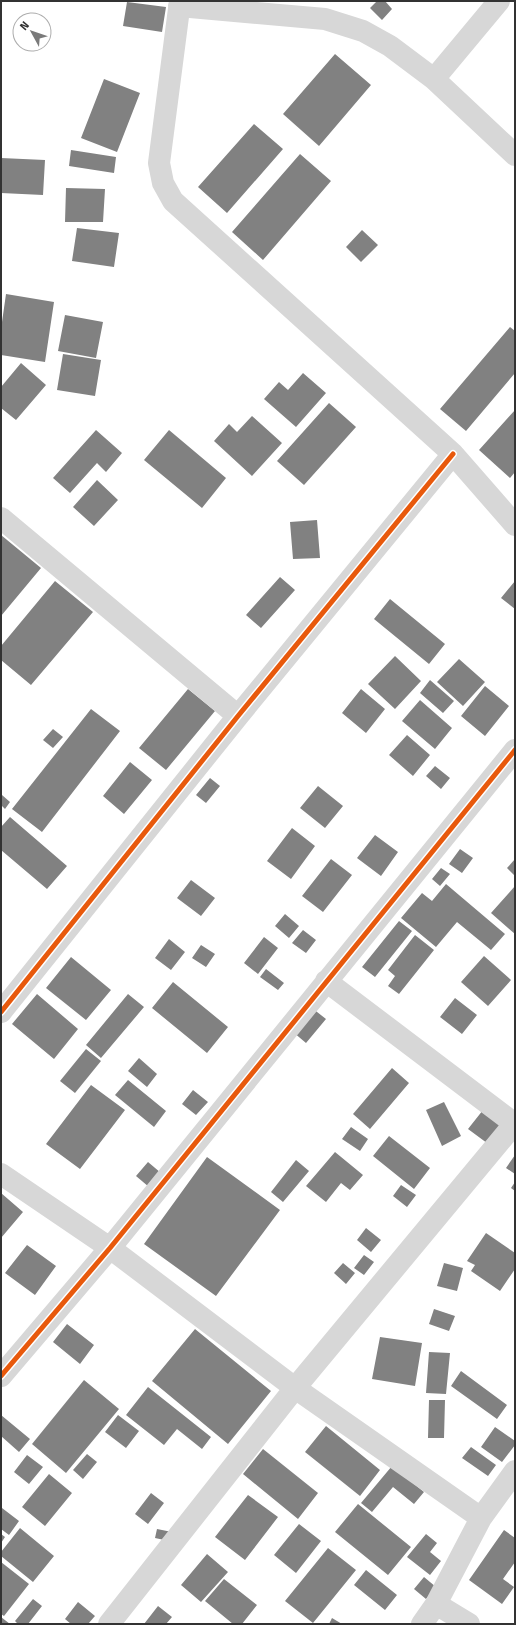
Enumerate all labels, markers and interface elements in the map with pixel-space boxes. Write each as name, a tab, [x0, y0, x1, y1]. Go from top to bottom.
north arrow	[12, 12, 52, 52]
text: N	[17, 19, 32, 33]

